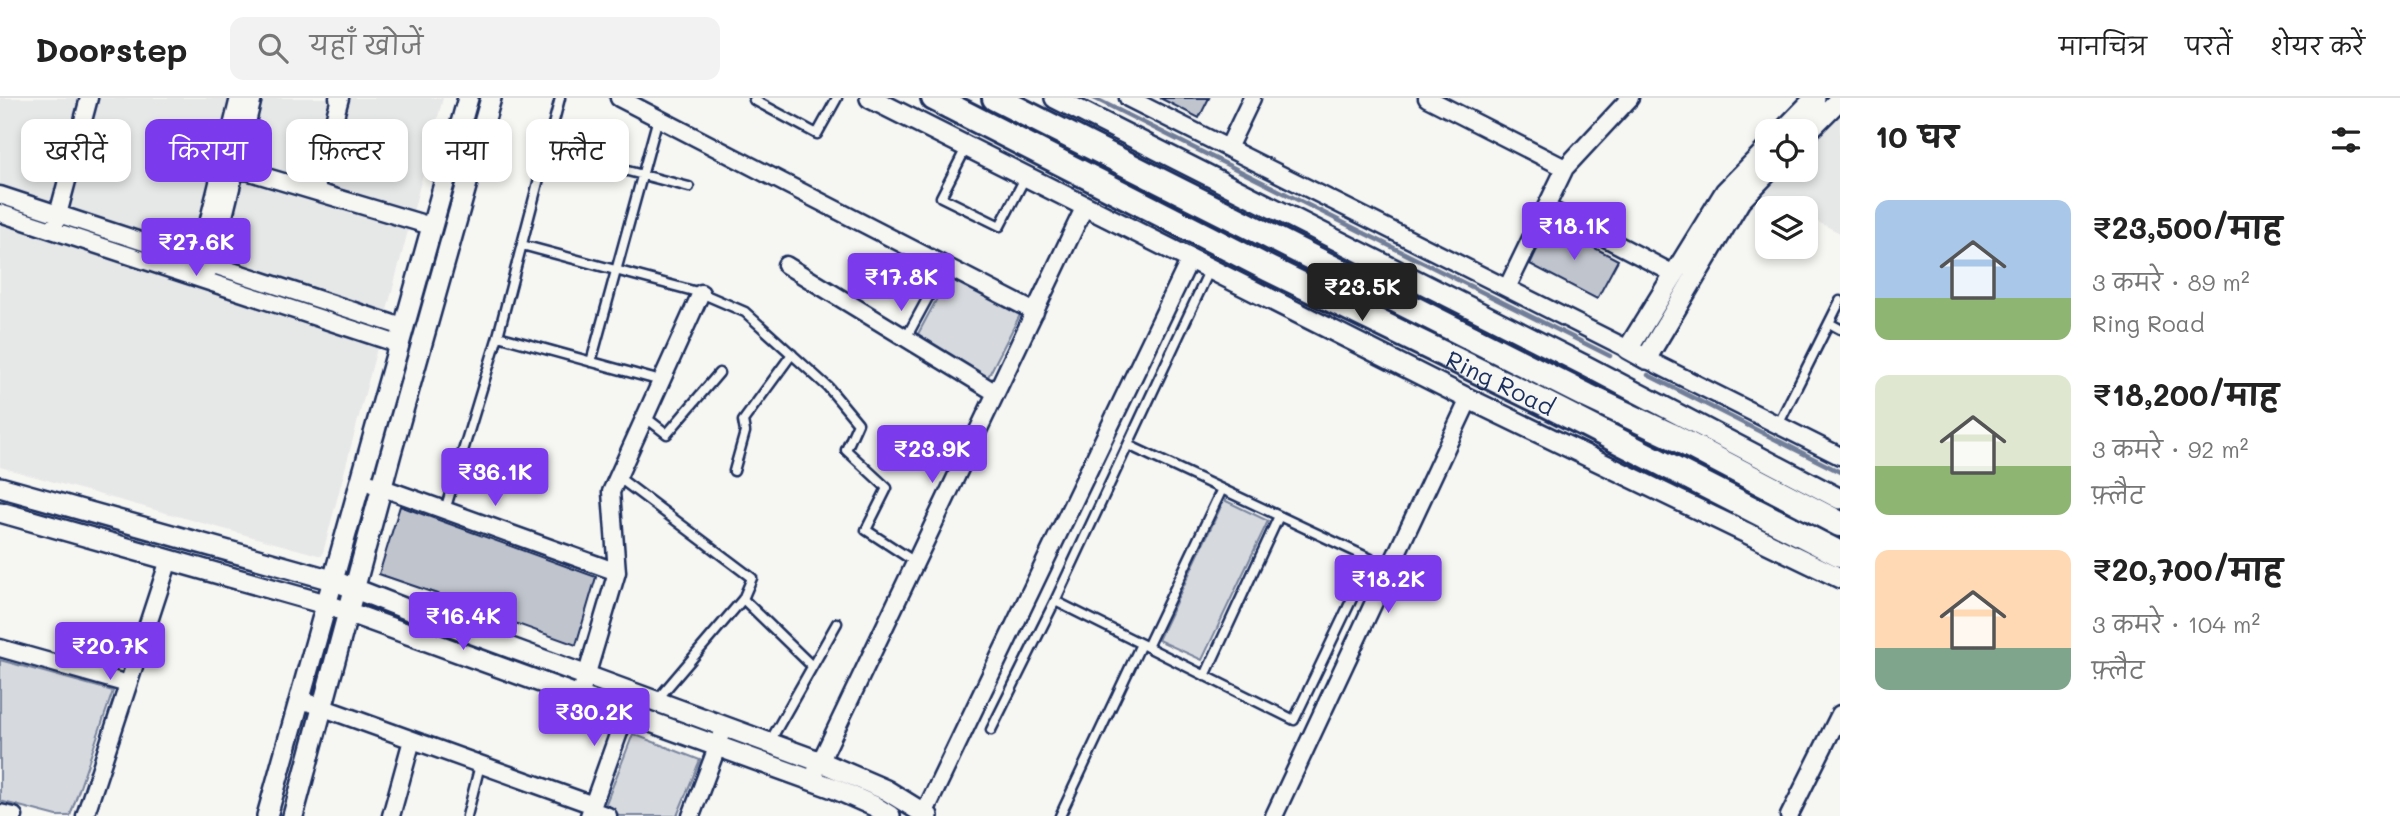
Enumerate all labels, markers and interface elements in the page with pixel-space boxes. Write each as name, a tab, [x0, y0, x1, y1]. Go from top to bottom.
search box	[230, 17, 720, 80]
text: Doorstep	[35, 27, 188, 70]
text: यहाँ खोजें	[310, 28, 423, 62]
icon: search	[254, 29, 292, 67]
text: मानचित्र	[2059, 30, 2147, 61]
text: परतें	[2185, 30, 2232, 61]
text: शेयर करें	[2270, 30, 2365, 61]
text: 10 घर	[1875, 116, 1958, 156]
chip: खरीदें	[21, 119, 131, 182]
chip: किराया	[145, 119, 272, 182]
chip: फ़िल्टर	[286, 119, 408, 182]
chip: नया	[422, 119, 512, 182]
chip: फ़्लैट	[526, 119, 629, 182]
map controls	[1755, 119, 1818, 259]
button: locate	[1755, 119, 1818, 182]
icon: filters	[2327, 121, 2365, 159]
button: layers	[1755, 196, 1818, 259]
pin: ₹18.1K	[1517, 202, 1631, 262]
text: ₹23,500/माह	[2092, 207, 2282, 247]
text: ₹18.1K	[1538, 210, 1610, 240]
pin: ₹27.6K	[139, 218, 253, 278]
text: ₹27.6K	[157, 226, 235, 256]
icon: home	[1931, 228, 2015, 312]
pin: ₹17.8K	[844, 254, 958, 313]
text: ₹17.8K	[864, 261, 938, 291]
pin: ₹23.5K	[1305, 264, 1419, 323]
text: 3 कमरे · 89 m²	[2092, 267, 2250, 297]
text: ₹23.5K	[1323, 271, 1401, 301]
text: Ring Road	[2092, 308, 2205, 338]
street label: Ring Road	[1441, 342, 1561, 422]
text: ₹18,200/माह	[2092, 374, 2279, 414]
icon: home	[1931, 403, 2015, 487]
pin: ₹23.9K	[875, 426, 989, 485]
text: ₹23.9K	[893, 433, 971, 463]
text: 3 कमरे · 92 m²	[2092, 434, 2249, 464]
pin: ₹36.1K	[438, 448, 552, 508]
text: ₹36.1K	[457, 456, 533, 486]
text: फ़्लैट	[2092, 480, 2144, 510]
text: ₹20,700/माह	[2092, 549, 2283, 589]
pin: ₹18.2K	[1331, 556, 1445, 615]
text: ₹18.2K	[1351, 563, 1425, 593]
icon: home	[1931, 578, 2015, 662]
pin: ₹16.4K	[406, 592, 520, 652]
text: ₹16.4K	[425, 600, 501, 630]
text: 3 कमरे · 104 m²	[2092, 609, 2260, 639]
pin: ₹20.7K	[53, 622, 167, 682]
text: ₹20.7K	[71, 630, 149, 660]
text: फ़्लैट	[2092, 655, 2144, 685]
pin: ₹30.2K	[537, 688, 651, 748]
text: ₹30.2K	[555, 696, 633, 726]

